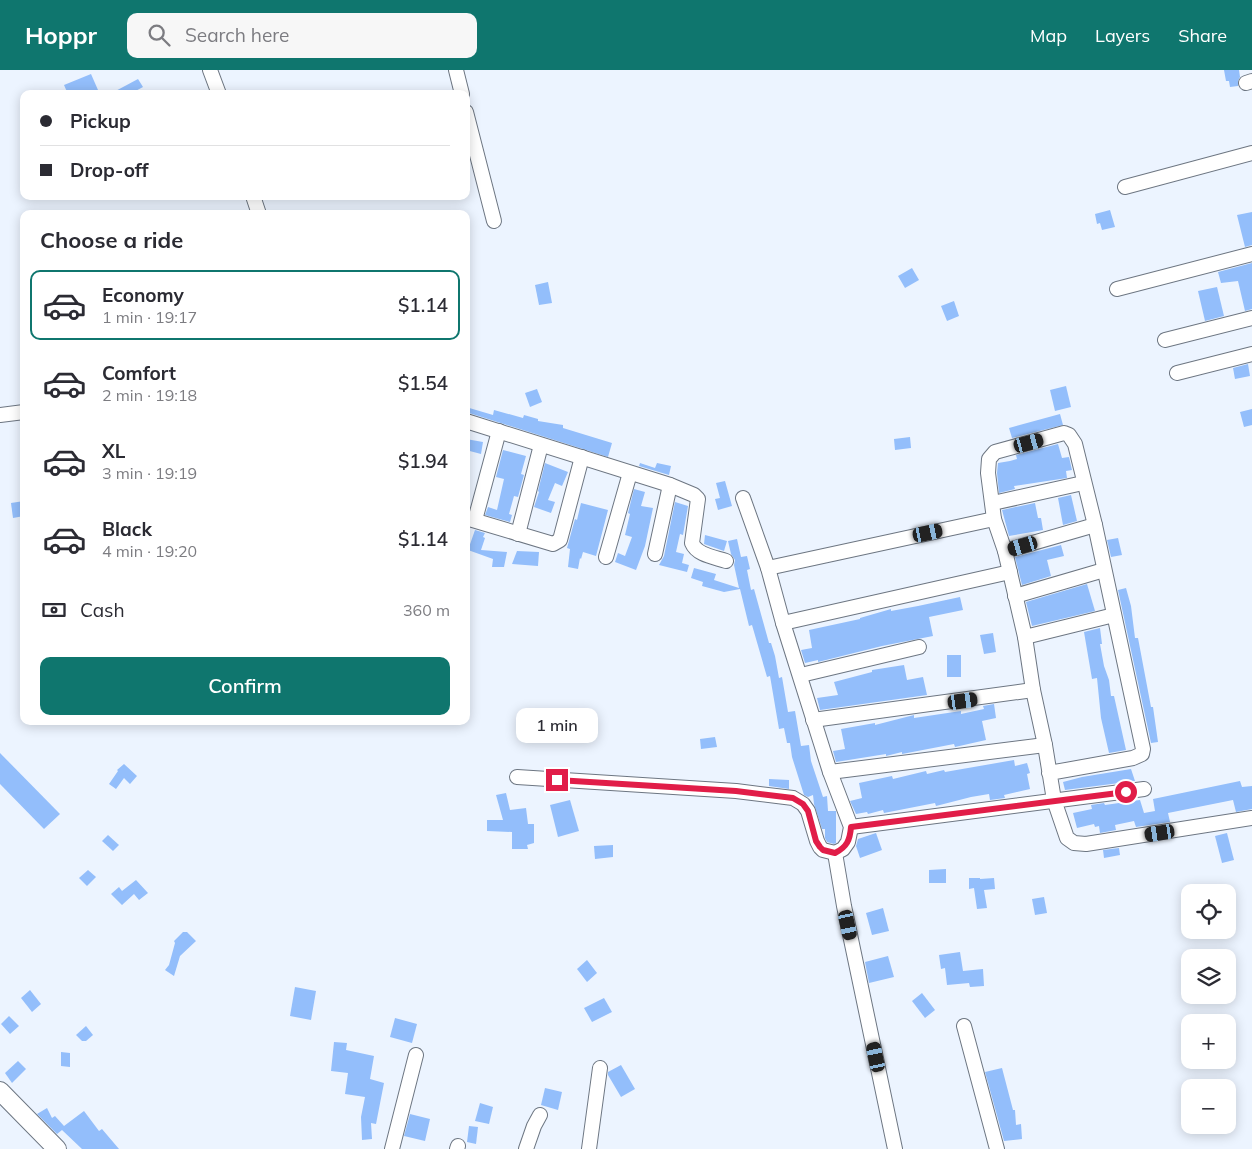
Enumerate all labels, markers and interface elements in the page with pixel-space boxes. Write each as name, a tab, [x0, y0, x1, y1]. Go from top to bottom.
search box	[127, 13, 477, 58]
text: Hoppr	[25, 20, 97, 50]
icon: search	[145, 21, 173, 49]
text: Search here	[185, 23, 289, 47]
text: Map	[1030, 24, 1067, 47]
text: Layers	[1095, 24, 1150, 47]
text: Share	[1178, 24, 1227, 47]
text: Pickup	[70, 109, 131, 133]
text: Drop-off	[70, 158, 148, 182]
text: Choose a ride	[40, 226, 183, 254]
icon: car	[42, 283, 87, 328]
text: Economy	[102, 283, 184, 307]
text: $1.14	[398, 293, 448, 317]
text: 1 min · 19:17	[102, 307, 197, 327]
icon: car	[42, 361, 87, 406]
text: Comfort	[102, 361, 176, 385]
text: $1.54	[398, 371, 448, 395]
text: 2 min · 19:18	[102, 385, 197, 405]
car	[1012, 432, 1045, 454]
icon: car	[42, 439, 87, 484]
text: XL	[102, 439, 125, 463]
text: $1.94	[398, 449, 448, 473]
text: 3 min · 19:19	[102, 463, 197, 483]
icon: car	[42, 517, 87, 562]
text: Black	[102, 517, 152, 541]
car	[911, 523, 944, 543]
text: $1.14	[398, 527, 448, 551]
car	[1006, 535, 1039, 557]
text: 4 min · 19:20	[102, 541, 197, 561]
icon: cash	[40, 596, 68, 624]
text: Cash	[80, 598, 125, 622]
text: 360 m	[403, 600, 450, 620]
button: Confirm	[40, 657, 450, 715]
car	[947, 691, 978, 711]
callout: 1 min	[516, 708, 598, 742]
text: 1 min	[536, 715, 578, 735]
route end	[546, 769, 568, 791]
route start	[1115, 781, 1137, 803]
car	[1144, 823, 1175, 843]
map controls	[1181, 884, 1236, 1134]
button: locate	[1181, 884, 1236, 939]
car	[837, 909, 858, 941]
button: layers	[1181, 949, 1236, 1004]
button: +	[1181, 1014, 1236, 1069]
car	[865, 1041, 886, 1073]
button: −	[1181, 1079, 1236, 1134]

